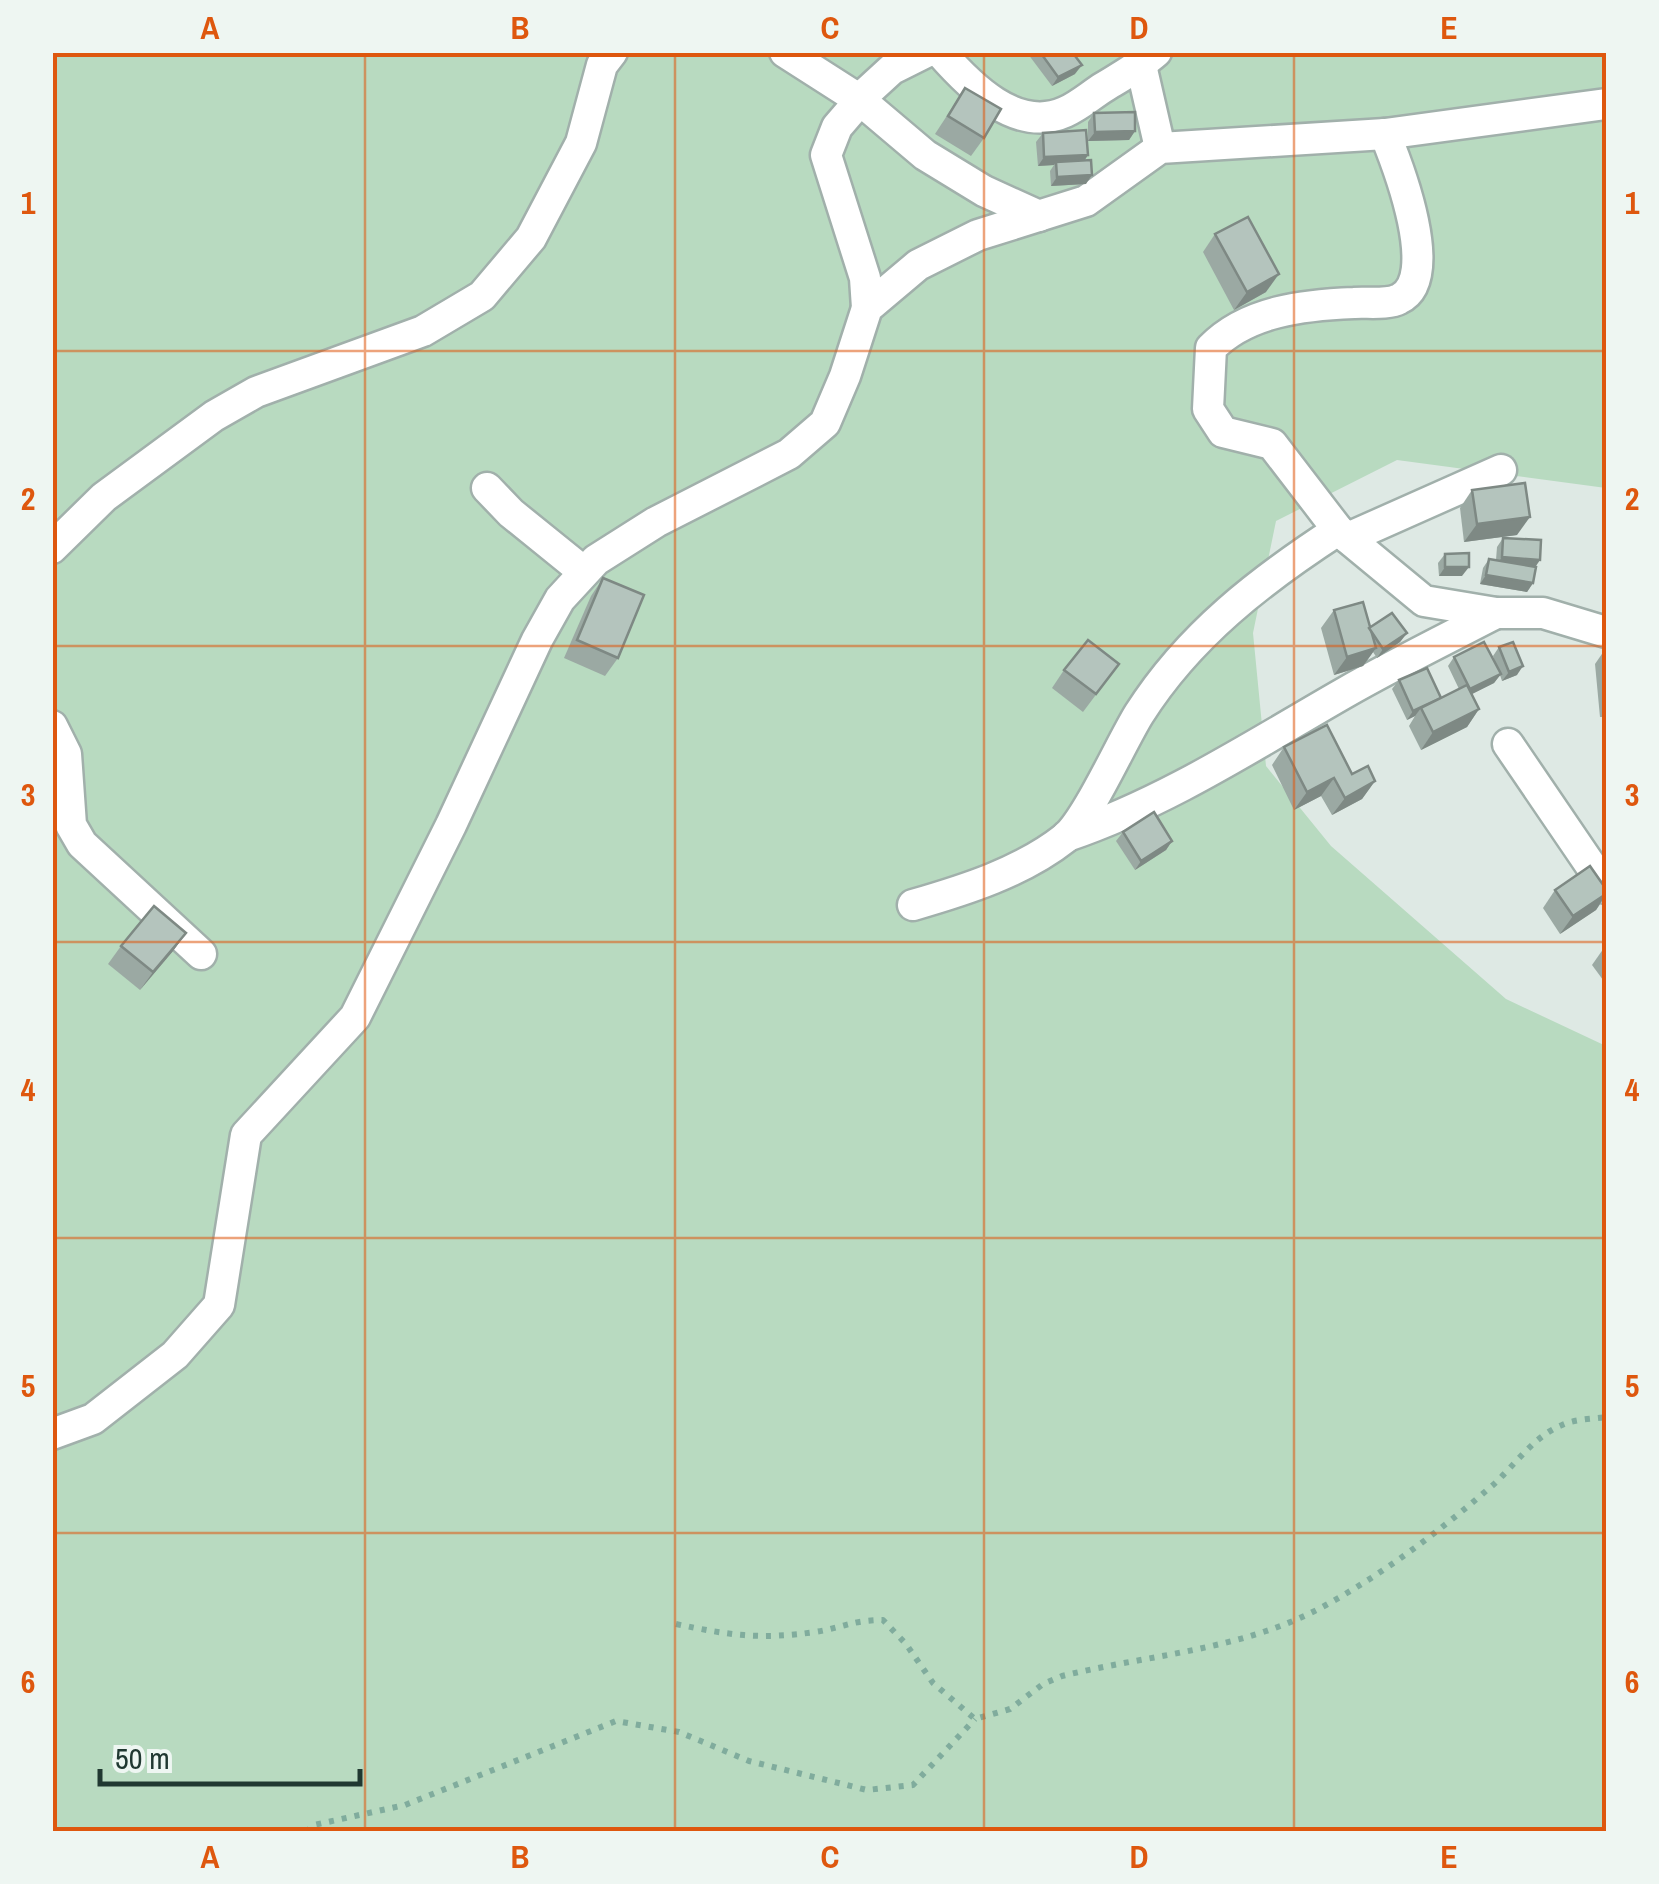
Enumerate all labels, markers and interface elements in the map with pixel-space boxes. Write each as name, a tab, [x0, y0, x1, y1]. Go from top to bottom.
text: A	[201, 6, 220, 49]
text: B	[511, 6, 529, 49]
text: C	[821, 6, 839, 49]
text: D	[1130, 6, 1148, 49]
text: E	[1440, 6, 1458, 49]
text: 1	[21, 181, 36, 224]
text: 1	[1625, 181, 1640, 224]
text: 2	[21, 477, 35, 520]
text: 2	[1625, 477, 1639, 520]
text: 3	[21, 773, 35, 816]
text: 3	[1625, 773, 1639, 816]
text: 4	[21, 1068, 36, 1111]
text: 4	[1625, 1068, 1640, 1111]
text: 5	[21, 1364, 35, 1407]
text: 5	[1625, 1364, 1639, 1407]
text: 6	[21, 1660, 35, 1703]
text: 6	[1625, 1660, 1639, 1703]
scale bar	[100, 1724, 360, 1786]
text: 50 m	[115, 1738, 170, 1778]
text: A	[201, 1835, 220, 1878]
text: B	[511, 1835, 529, 1878]
text: C	[821, 1835, 839, 1878]
text: D	[1130, 1835, 1148, 1878]
text: E	[1440, 1835, 1458, 1878]

